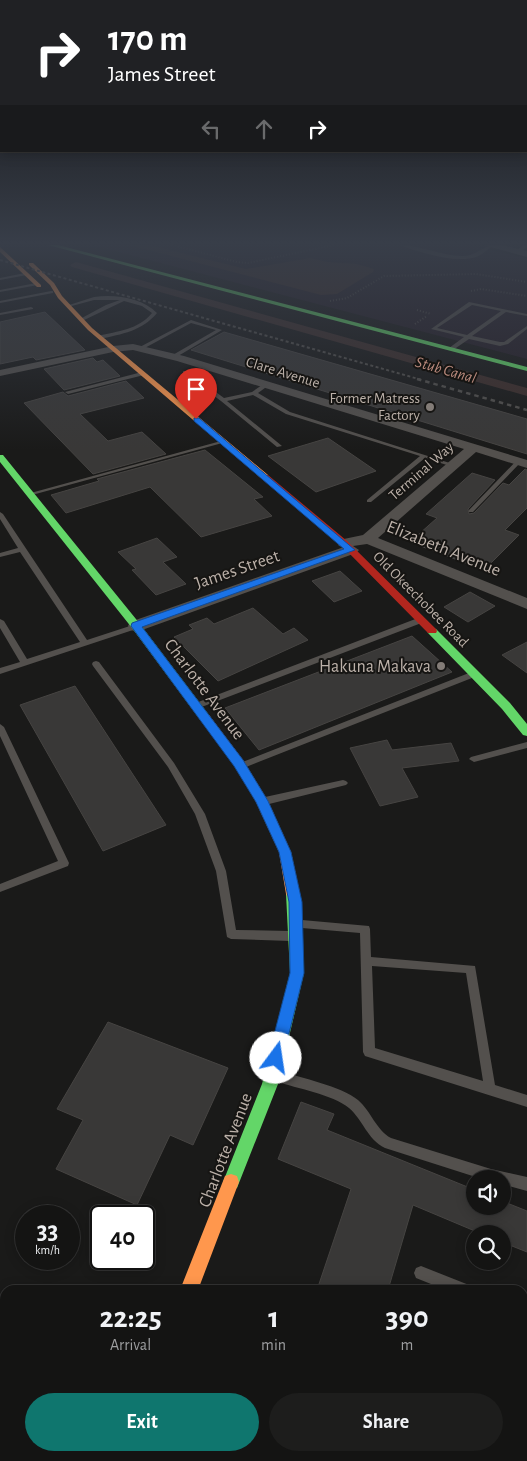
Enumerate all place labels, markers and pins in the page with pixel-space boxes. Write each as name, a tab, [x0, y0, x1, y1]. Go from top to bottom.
pin	[175, 368, 217, 419]
place label: Former Matress Factory	[329, 391, 421, 423]
marker: Former Matress Factory	[424, 401, 436, 413]
place label: Hakuna Makava	[319, 658, 431, 676]
marker: Hakuna Makava	[435, 660, 447, 672]

